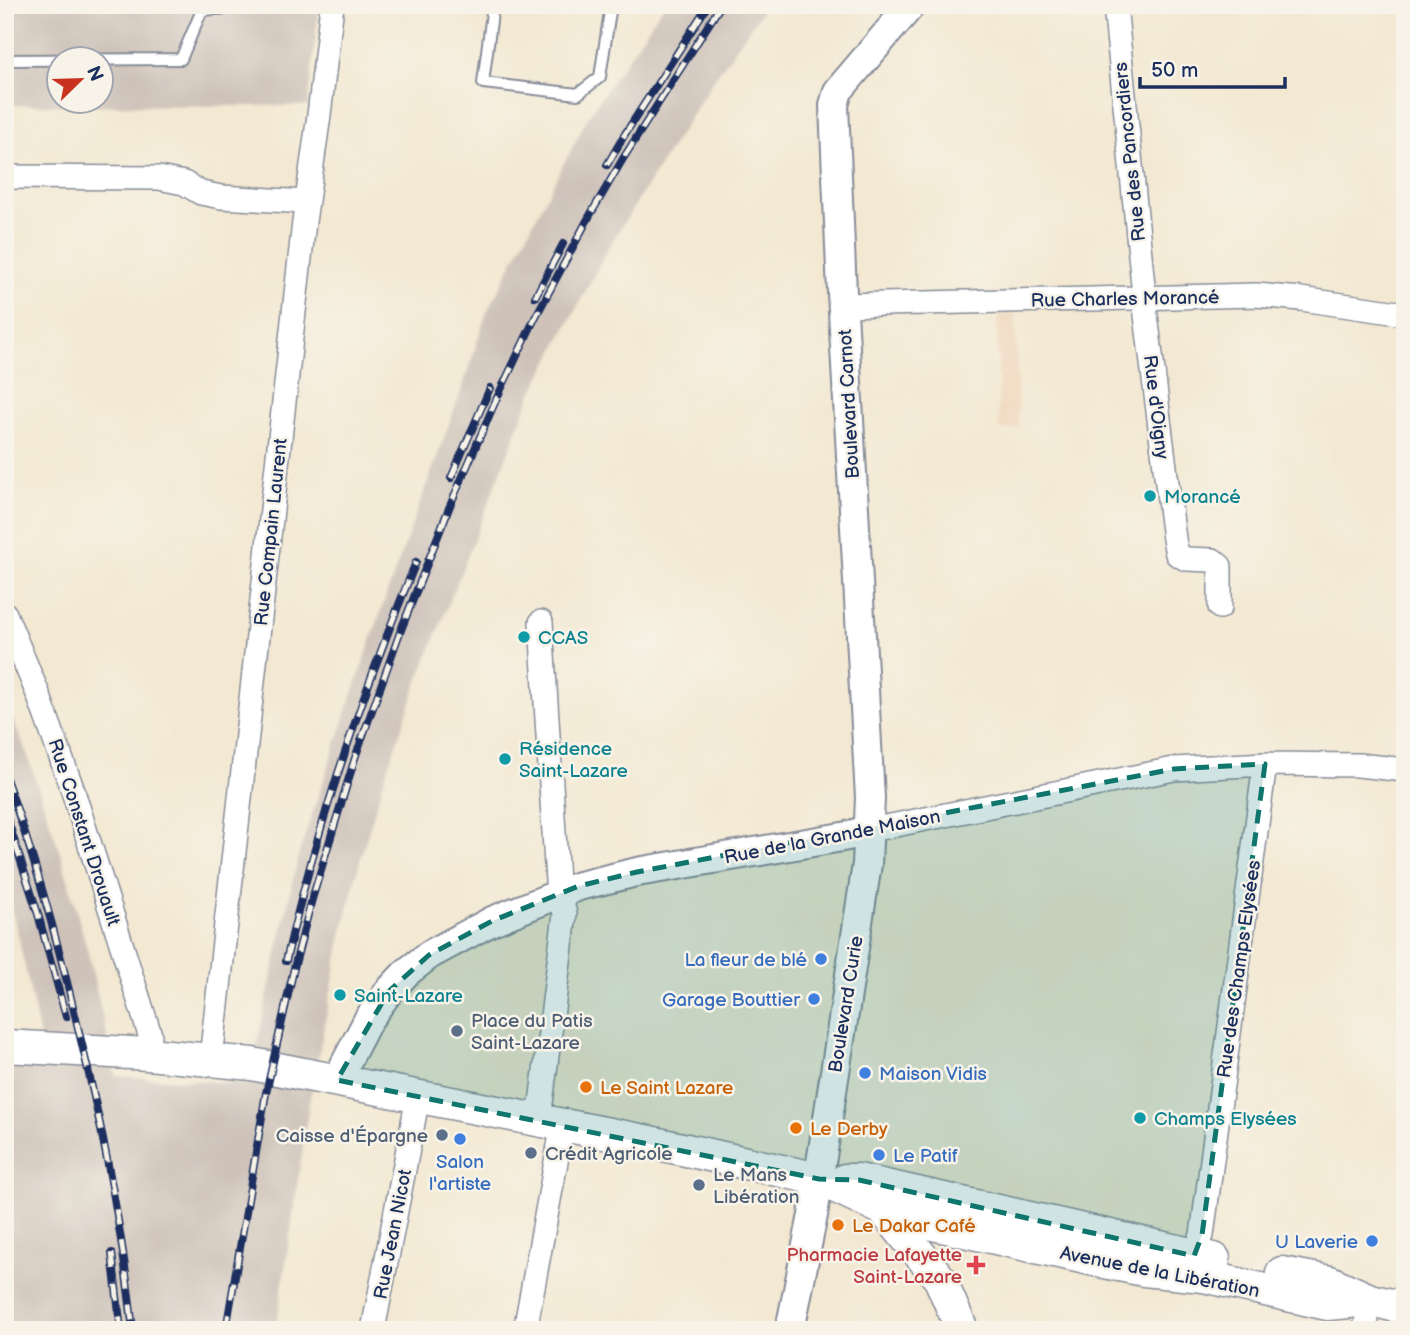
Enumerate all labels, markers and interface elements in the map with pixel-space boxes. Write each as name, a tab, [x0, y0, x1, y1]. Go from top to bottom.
north arrow	[46, 46, 116, 116]
scale bar	[1140, 46, 1286, 90]
text: 50 m	[1151, 58, 1198, 83]
street label: Rue des Pancordiers	[1110, 61, 1151, 243]
text: N	[81, 63, 108, 85]
street label: Rue Charles Morancé	[1030, 286, 1220, 313]
street label: Boulevard Carnot	[834, 328, 865, 479]
street label: Rue d'Oigny	[1138, 354, 1173, 461]
street label: Rue Compain Laurent	[250, 437, 293, 627]
place label: Morancé	[1164, 486, 1241, 509]
marker: Morancé	[1142, 488, 1158, 504]
place label: CCAS	[538, 627, 588, 650]
marker: CCAS	[516, 629, 532, 645]
street label: Rue Constant Drouault	[42, 736, 125, 929]
place label: Résidence Saint-Lazare	[519, 738, 628, 783]
marker: Résidence Saint-Lazare	[497, 751, 513, 767]
street label: Rue de la Grande Maison	[722, 805, 942, 870]
street label: Rue des Champs Elysées	[1213, 859, 1266, 1080]
street label: Boulevard Curie	[824, 934, 869, 1074]
place label: La fleur de blé	[684, 949, 807, 972]
marker: La fleur de blé	[813, 951, 829, 967]
place label: Saint-Lazare	[354, 985, 463, 1008]
marker: Saint-Lazare	[332, 987, 348, 1003]
place label: Garage Bouttier	[662, 989, 801, 1012]
marker: Garage Bouttier	[806, 991, 822, 1007]
place label: Place du Patis Saint-Lazare	[471, 1010, 593, 1055]
marker: Place du Patis Saint-Lazare	[449, 1023, 465, 1039]
place label: Maison Vidis	[879, 1063, 987, 1086]
marker: Maison Vidis	[857, 1065, 873, 1081]
place label: Le Saint Lazare	[600, 1077, 733, 1100]
marker: Le Saint Lazare	[578, 1079, 594, 1095]
place label: Champs Elysées	[1154, 1108, 1297, 1131]
marker: Champs Elysées	[1132, 1110, 1148, 1126]
place label: Le Derby	[810, 1118, 888, 1141]
marker: Le Derby	[788, 1120, 804, 1136]
place label: Caisse d'Épargne	[276, 1124, 428, 1148]
marker: Caisse d'Épargne	[434, 1127, 450, 1143]
marker: Salon l'artiste	[452, 1131, 468, 1147]
place label: Crédit Agricole	[545, 1143, 673, 1166]
marker: Crédit Agricole	[523, 1145, 539, 1161]
place label: Le Patif	[893, 1145, 958, 1168]
marker: Le Patif	[871, 1147, 887, 1163]
place label: Salon l'artiste	[429, 1151, 491, 1196]
place label: Le Mans Libération	[713, 1164, 800, 1209]
street label: Rue Jean Nicot	[370, 1167, 417, 1301]
marker: Le Mans Libération	[691, 1177, 707, 1193]
place label: Le Dakar Café	[852, 1215, 976, 1238]
marker: Le Dakar Café	[830, 1217, 846, 1233]
place label: U Laverie	[1275, 1231, 1358, 1254]
marker: U Laverie	[1364, 1233, 1380, 1249]
street label: Avenue de la Libération	[1058, 1242, 1261, 1303]
place label: Pharmacie Lafayette Saint-Lazare	[786, 1244, 962, 1289]
marker: Pharmacie Lafayette Saint-Lazare	[968, 1257, 984, 1273]

